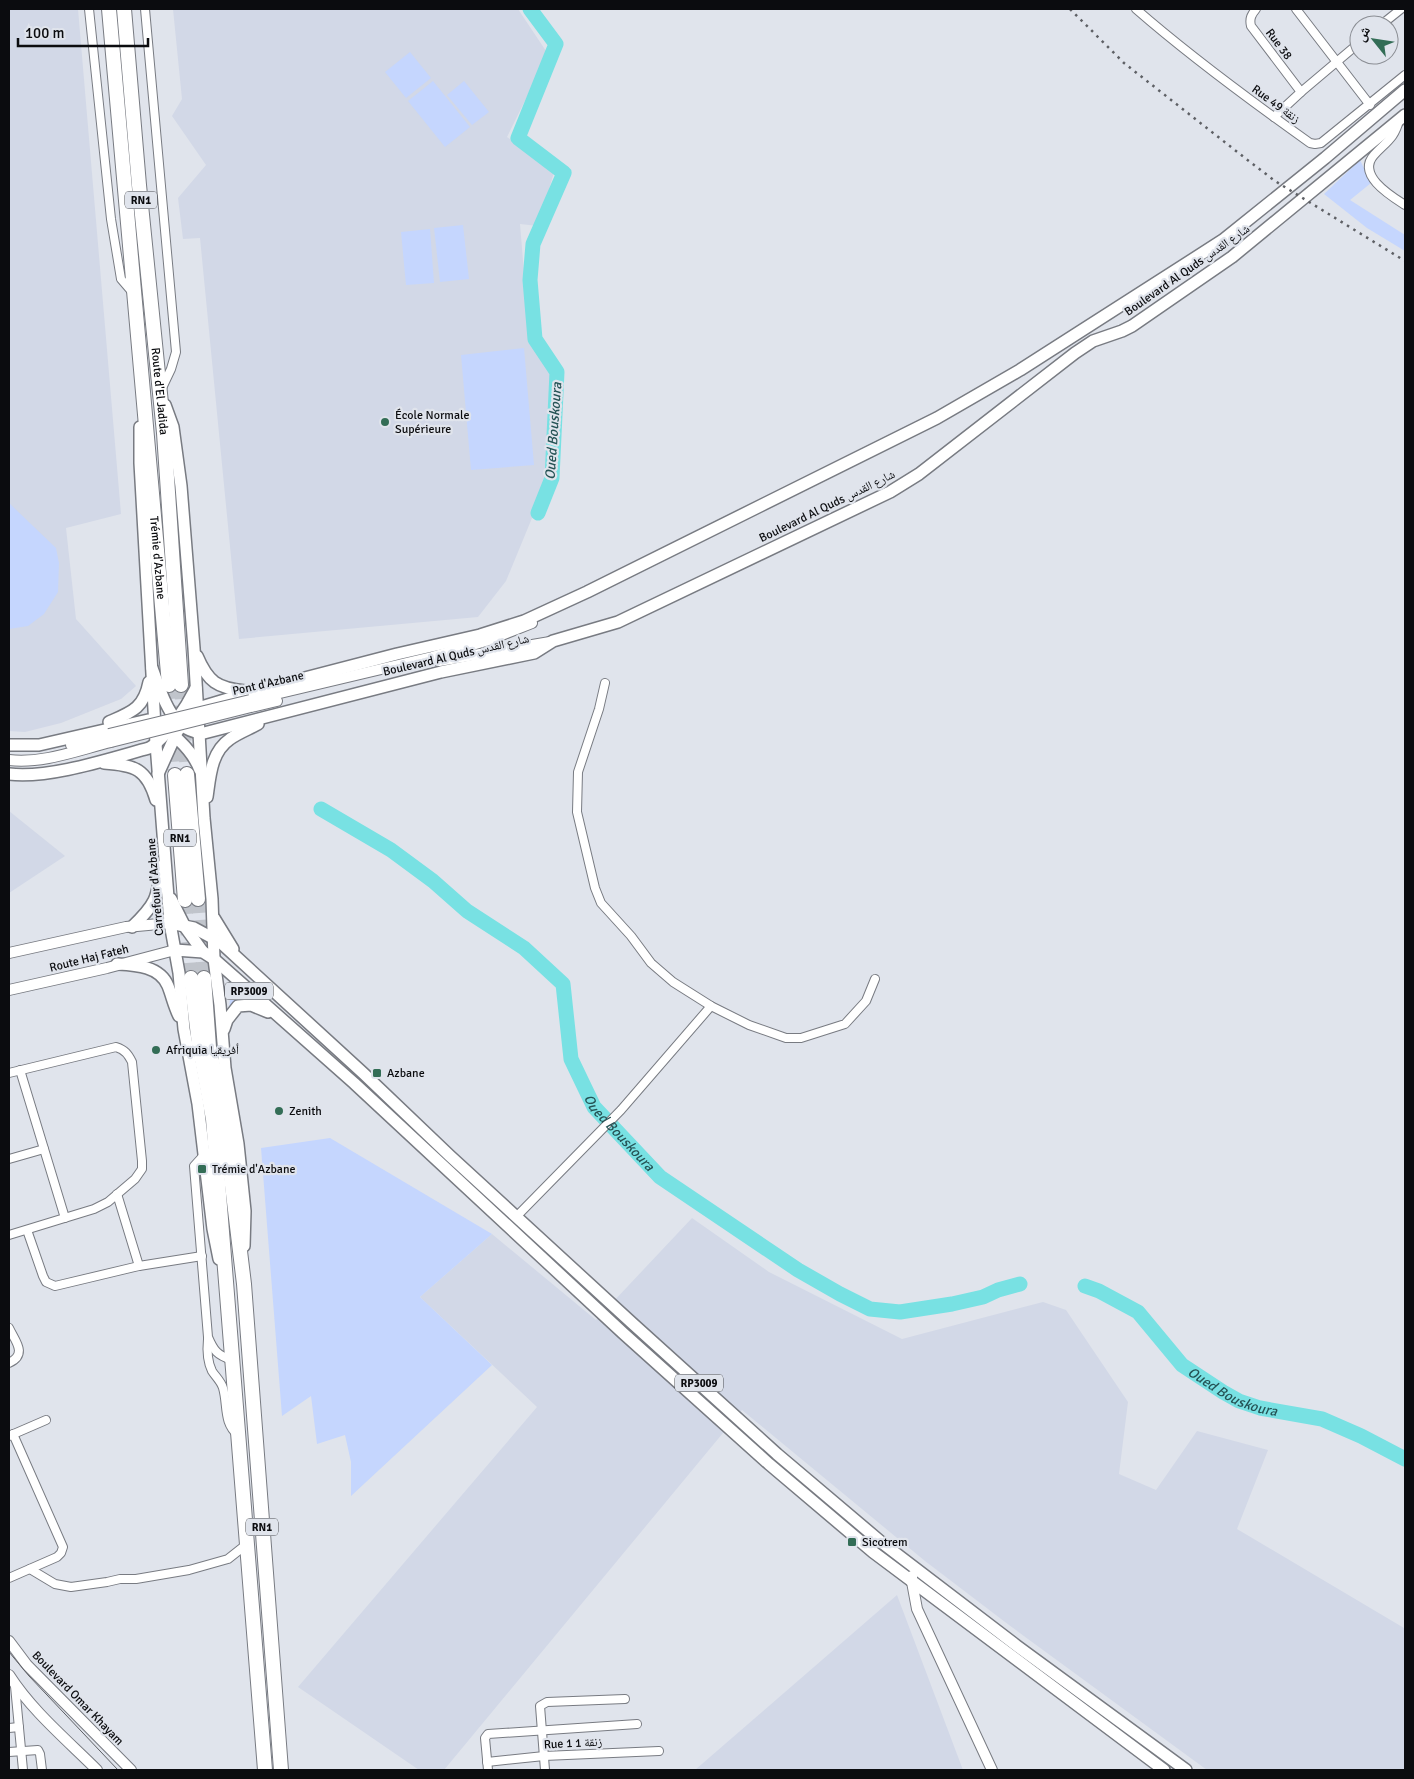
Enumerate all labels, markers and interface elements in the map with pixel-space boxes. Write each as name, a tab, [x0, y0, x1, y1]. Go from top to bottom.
scale bar	[18, 15, 148, 47]
north arrow	[1349, 15, 1399, 65]
text: ش	[1352, 23, 1374, 44]
text: 100 m	[25, 24, 65, 42]
street label: Rue 38	[1262, 26, 1295, 63]
street label: Rue 49 زنقة	[1249, 82, 1303, 127]
road number: RN1	[125, 192, 157, 208]
street label: Boulevard Al Quds شارع القدس	[1122, 221, 1253, 319]
street label: Route d'El Jadida	[147, 347, 171, 436]
water label: Oued Bouskoura	[542, 381, 565, 480]
place label: École Normale Supérieure	[395, 408, 469, 437]
marker: École Normale Supérieure	[379, 416, 391, 428]
street label: Boulevard Al Quds شارع القدس	[757, 467, 898, 546]
street label: Trémie d'Azbane	[146, 516, 168, 600]
street label: Boulevard Al Quds شارع القدس	[382, 631, 531, 680]
street label: Pont d'Azbane	[231, 668, 305, 699]
road number: RN1	[164, 830, 196, 846]
street label: Carrefour d'Azbane	[144, 837, 167, 936]
street label: Route Haj Fateh	[48, 941, 130, 976]
road number: RP3009	[225, 982, 273, 999]
place label: Afriquia أفريقيا	[166, 1043, 239, 1058]
marker: Afriquia أفريقيا	[150, 1044, 162, 1056]
place label: Azbane	[387, 1066, 425, 1081]
marker: Azbane	[371, 1067, 383, 1079]
water label: Oued Bouskoura	[580, 1092, 658, 1175]
place label: Zenith	[289, 1104, 322, 1119]
marker: Zenith	[273, 1105, 285, 1117]
place label: Trémie d'Azbane	[212, 1162, 295, 1177]
marker: Trémie d'Azbane	[196, 1163, 208, 1175]
water label: Oued Bouskoura	[1185, 1363, 1279, 1420]
road number: RP3009	[675, 1375, 723, 1392]
road number: RN1	[246, 1518, 278, 1535]
place label: Sicotrem	[862, 1535, 908, 1550]
marker: Sicotrem	[846, 1536, 858, 1548]
street label: Boulevard Omar Khayam	[29, 1648, 127, 1749]
street label: Rue 1 زنقة 1	[543, 1734, 603, 1753]

